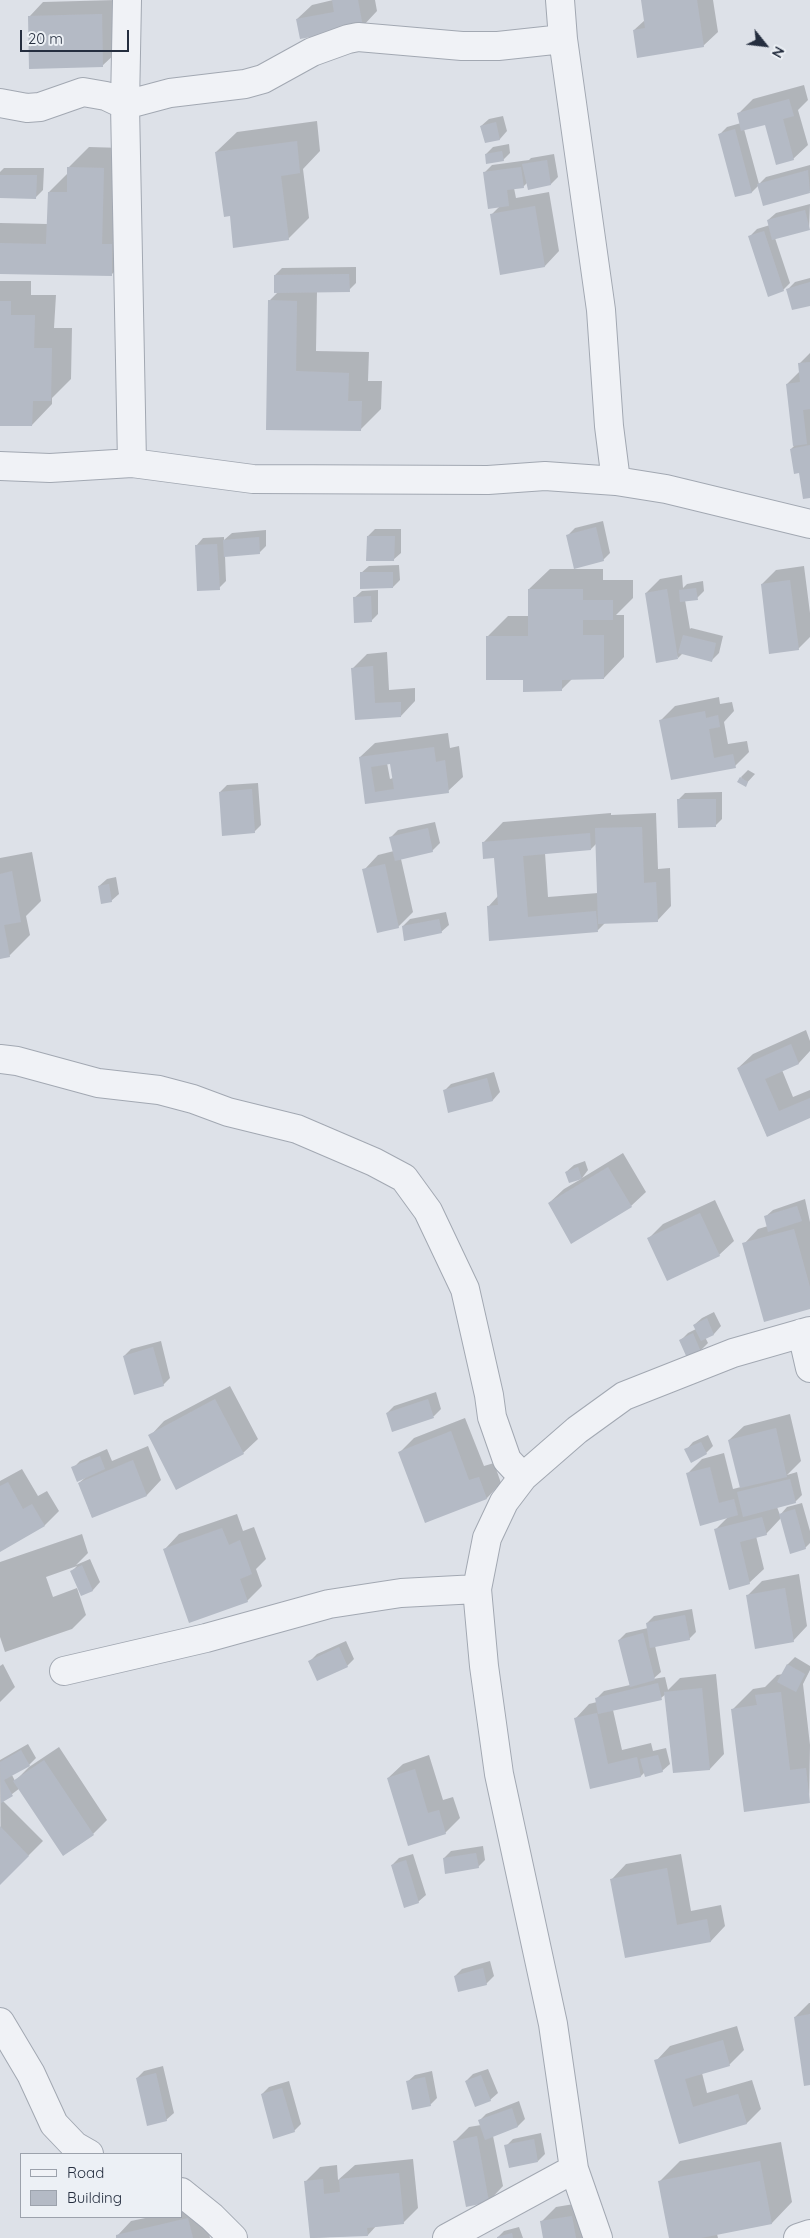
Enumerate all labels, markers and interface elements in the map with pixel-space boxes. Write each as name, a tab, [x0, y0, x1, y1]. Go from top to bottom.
scale bar	[22, 20, 131, 52]
north arrow	[740, 20, 790, 70]
text: 20 m	[28, 29, 63, 48]
text: N	[768, 43, 788, 61]
legend	[20, 2153, 182, 2218]
text: Road	[67, 2163, 104, 2182]
text: Building	[67, 2188, 122, 2207]

